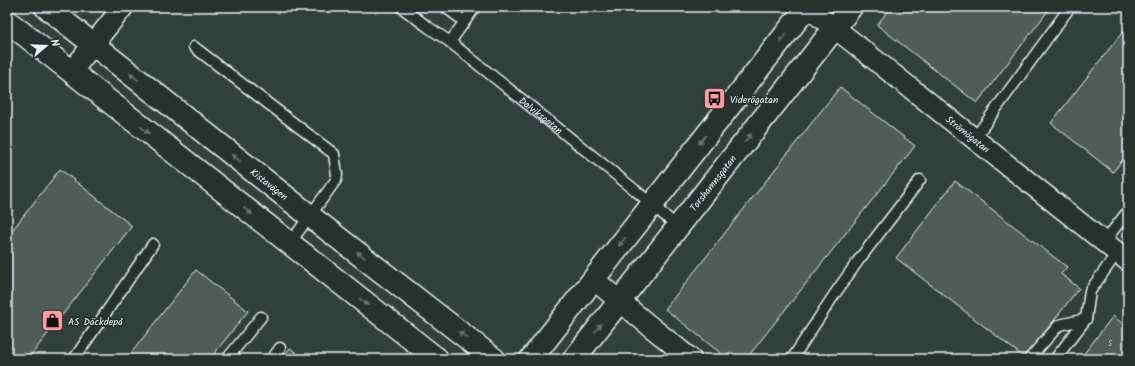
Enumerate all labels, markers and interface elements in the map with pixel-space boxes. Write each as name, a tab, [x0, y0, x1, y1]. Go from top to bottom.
north arrow	[26, 26, 66, 66]
one-way arrow	[778, 32, 787, 43]
text: N	[45, 37, 64, 49]
one-way arrow	[129, 73, 140, 81]
bus stop icon: Viderögatan	[701, 86, 727, 112]
place label: Viderögatan	[730, 92, 778, 108]
street label: Dalviksgatan	[515, 93, 566, 138]
street label: Strömögatan	[942, 112, 993, 157]
one-way arrow	[140, 126, 151, 135]
one-way arrow	[744, 133, 752, 144]
one-way arrow	[698, 135, 707, 146]
street label: Torshamnsgatan	[686, 152, 741, 215]
one-way arrow	[231, 153, 242, 162]
street label: Kistavägen	[246, 165, 291, 205]
one-way arrow	[242, 206, 253, 215]
one-way arrow	[618, 237, 626, 248]
one-way arrow	[355, 251, 366, 259]
one-way arrow	[359, 298, 370, 306]
shop icon: AS Däckdepå	[40, 308, 66, 334]
place label: AS Däckdepå	[68, 314, 123, 330]
one-way arrow	[594, 323, 603, 334]
one-way arrow	[458, 331, 469, 339]
house number: 5	[1108, 337, 1113, 350]

